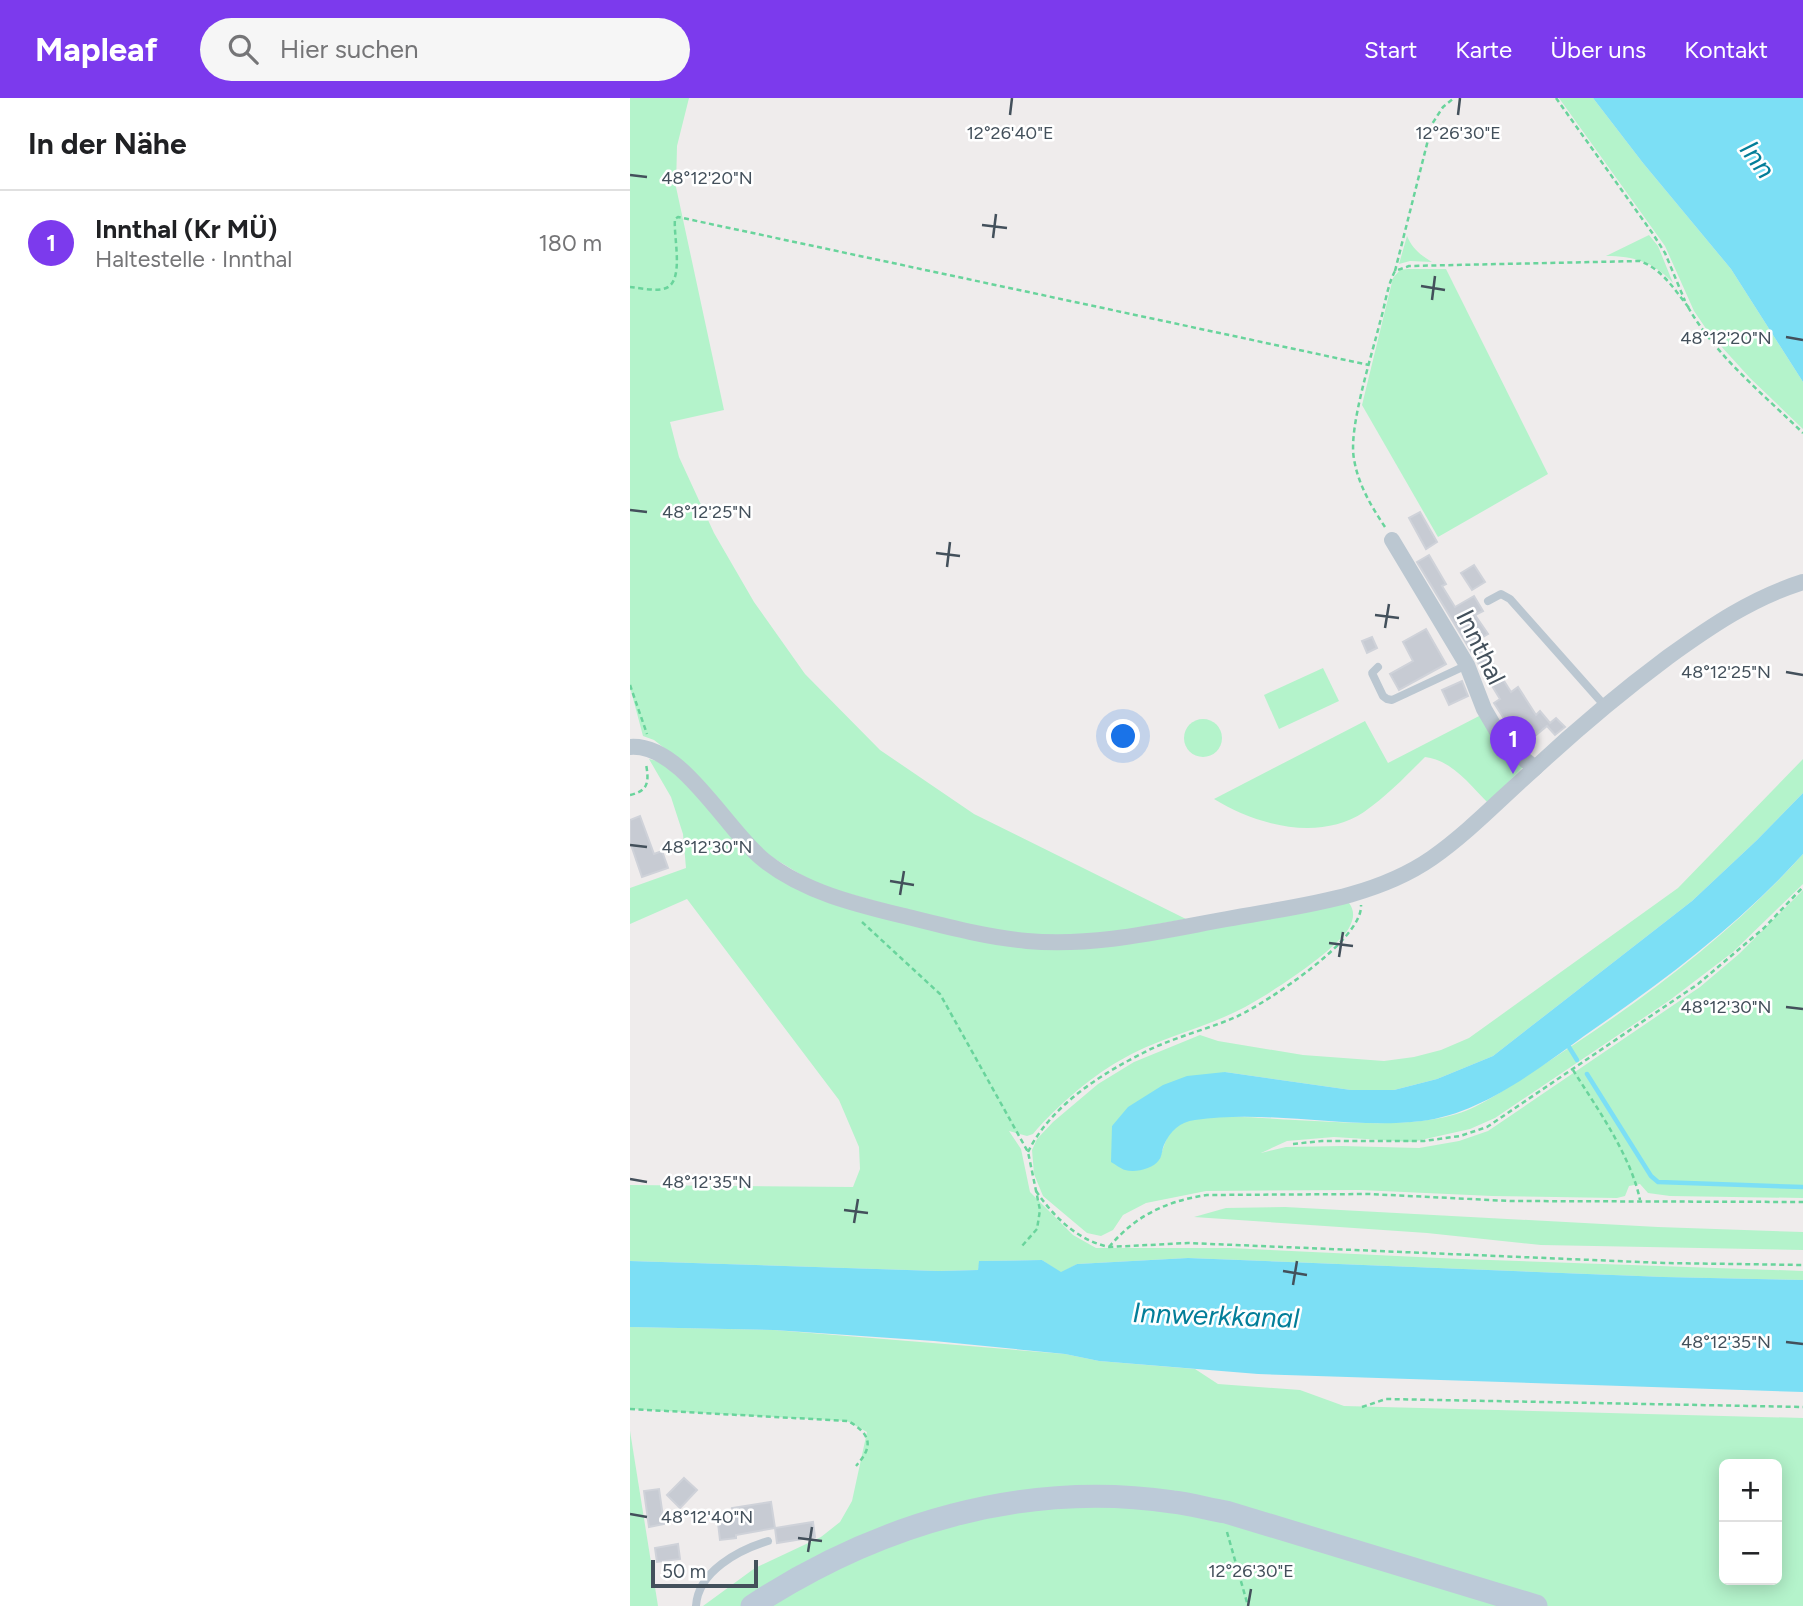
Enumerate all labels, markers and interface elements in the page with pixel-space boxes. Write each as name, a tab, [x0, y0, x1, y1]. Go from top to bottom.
search box	[200, 18, 690, 81]
text: Mapleaf	[35, 30, 158, 69]
icon: search	[224, 30, 262, 68]
text: Hier suchen	[280, 33, 419, 65]
text: Start	[1364, 35, 1417, 64]
text: Karte	[1455, 35, 1512, 64]
text: Über uns	[1550, 35, 1646, 64]
text: Kontakt	[1684, 35, 1768, 64]
text: 12°26'40"E	[966, 122, 1054, 144]
text: 12°26'30"E	[1415, 122, 1501, 144]
text: In der Nähe	[28, 125, 187, 162]
water label: Inn	[1733, 133, 1783, 185]
text: 48°12'20"N	[661, 167, 753, 189]
text: Innthal (Kr MÜ)	[95, 213, 277, 245]
text: 1	[46, 229, 56, 257]
text: 180 m	[538, 229, 602, 257]
text: Haltestelle · Innthal	[95, 245, 292, 273]
text: 48°12'20"N	[1680, 327, 1772, 349]
text: 48°12'25"N	[662, 501, 752, 523]
street label: Innthal	[1449, 604, 1513, 690]
text: 48°12'25"N	[1681, 661, 1771, 683]
pin: 1	[1490, 716, 1536, 774]
your location	[1106, 719, 1140, 753]
text: 48°12'30"N	[662, 836, 753, 858]
text: 48°12'30"N	[1681, 996, 1772, 1018]
text: 48°12'35"N	[662, 1171, 752, 1193]
water label: Innwerkkanal	[1132, 1295, 1301, 1335]
text: 48°12'35"N	[1681, 1331, 1771, 1353]
map controls	[1719, 1459, 1782, 1585]
button: +	[1719, 1459, 1782, 1522]
text: 48°12'40"N	[661, 1506, 753, 1528]
button: −	[1719, 1522, 1782, 1585]
scale bar	[651, 1557, 758, 1589]
text: 50 m	[662, 1560, 706, 1583]
text: 12°26'30"E	[1208, 1560, 1294, 1582]

